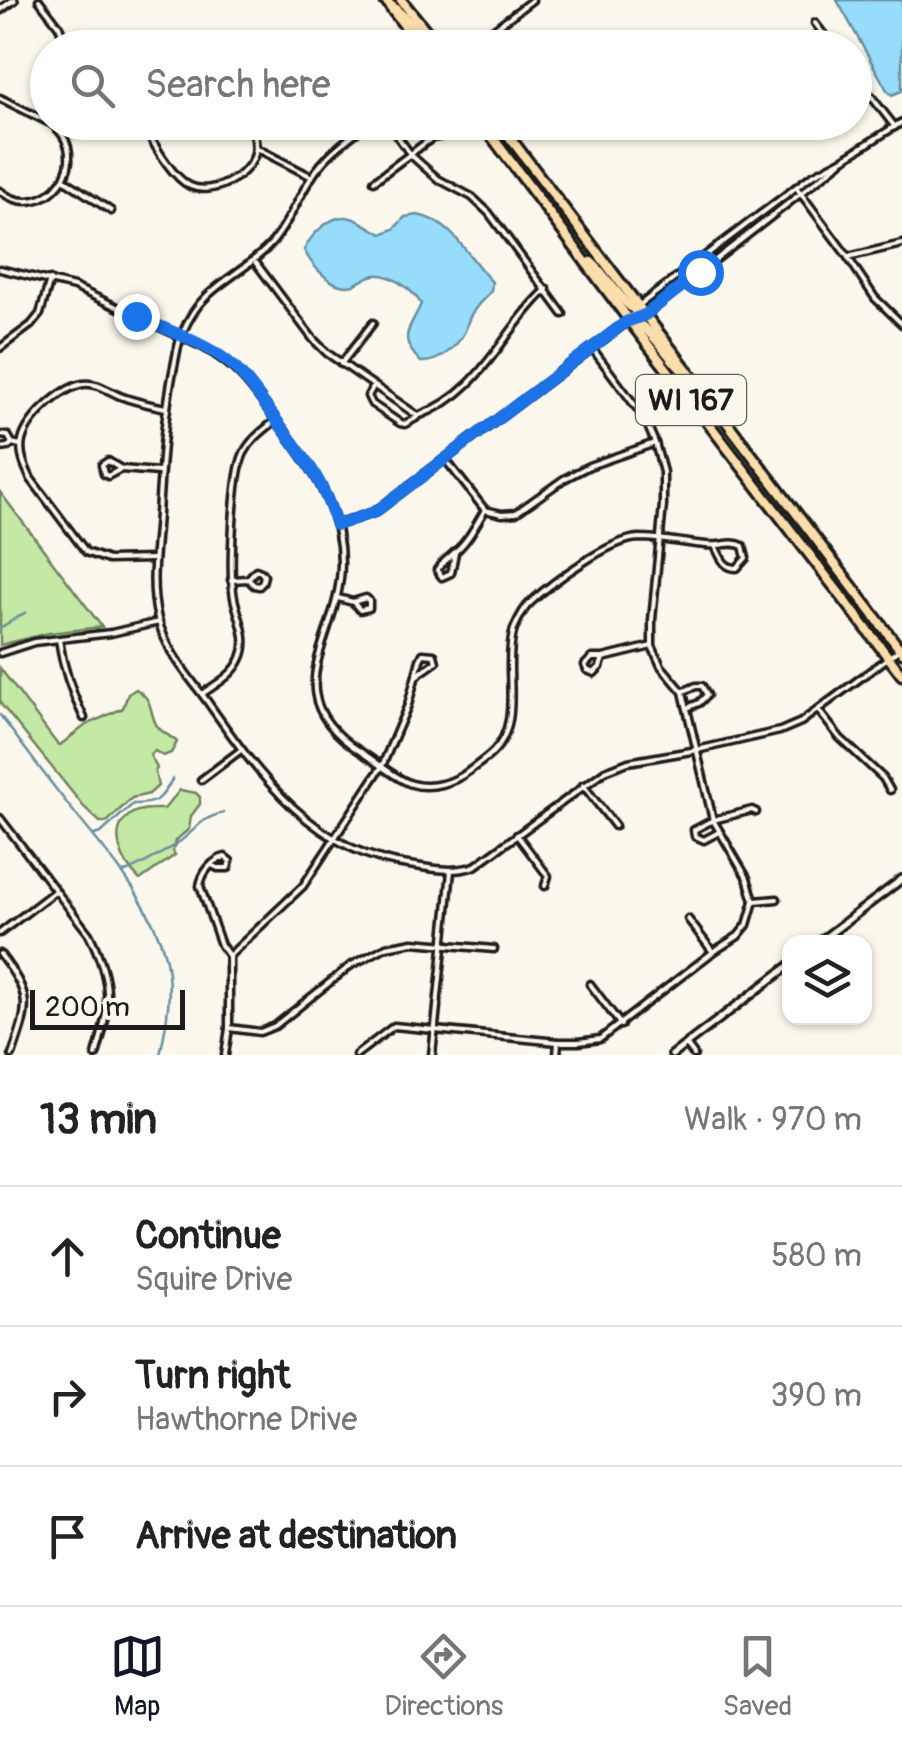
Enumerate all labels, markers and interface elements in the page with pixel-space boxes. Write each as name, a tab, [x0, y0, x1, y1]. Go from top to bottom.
search box	[30, 30, 872, 140]
icon: search	[65, 58, 120, 113]
text: Search here	[145, 61, 331, 109]
route start	[678, 250, 724, 296]
route end	[114, 294, 160, 340]
road number: WI 167	[636, 375, 746, 425]
map controls	[782, 935, 872, 1025]
button: layers	[782, 935, 872, 1025]
scale bar	[30, 985, 185, 1030]
text: 200 m	[45, 990, 130, 1025]
text: 13 min	[40, 1094, 157, 1146]
text: Walk · 970 m	[684, 1100, 862, 1140]
text: Continue	[135, 1212, 281, 1260]
icon: ahead	[40, 1229, 95, 1284]
text: 580 m	[771, 1236, 862, 1276]
text: Squire Drive	[135, 1260, 292, 1300]
text: Turn right	[135, 1352, 290, 1400]
icon: right	[40, 1369, 95, 1424]
text: 390 m	[770, 1376, 862, 1416]
text: Hawthorne Drive	[135, 1400, 357, 1440]
icon: arrive	[40, 1509, 95, 1564]
text: Arrive at destination	[135, 1512, 457, 1560]
tab: Map	[110, 1629, 165, 1724]
tab: Directions	[384, 1629, 503, 1724]
tab: Saved	[723, 1629, 792, 1724]

